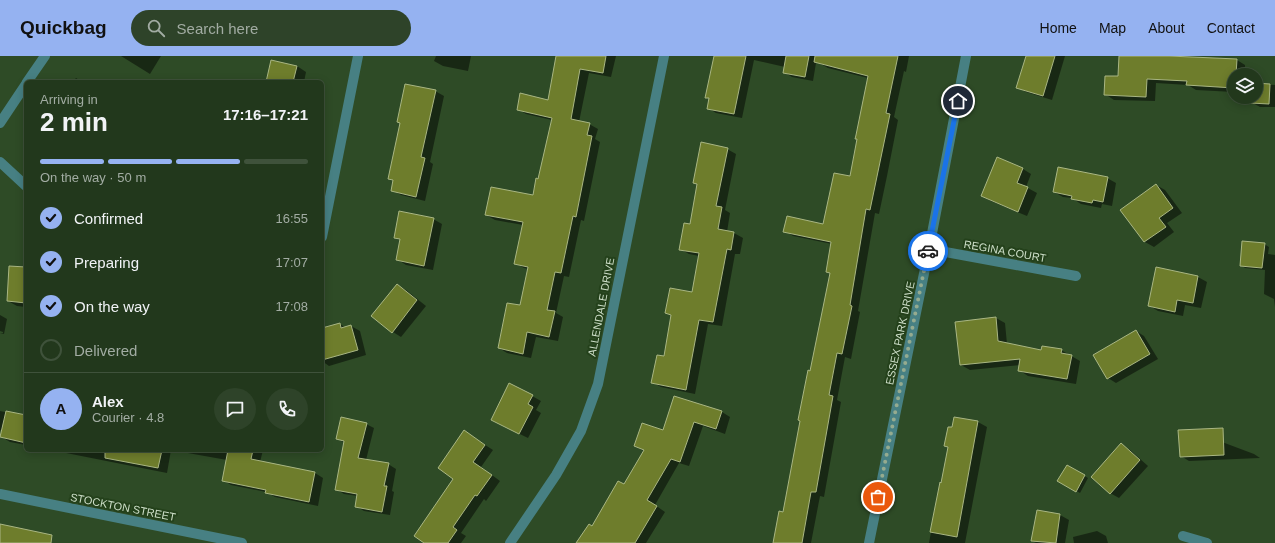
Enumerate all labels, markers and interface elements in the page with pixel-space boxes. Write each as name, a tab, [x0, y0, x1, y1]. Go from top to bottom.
search box	[131, 10, 411, 46]
text: Quickbag	[20, 17, 107, 38]
icon: search	[145, 17, 167, 39]
text: Search here	[177, 20, 258, 37]
text: Home	[1040, 20, 1077, 36]
text: Map	[1099, 20, 1126, 36]
text: About	[1148, 20, 1185, 36]
text: Contact	[1207, 20, 1255, 36]
map controls	[1227, 68, 1263, 104]
button: layers	[1227, 68, 1263, 104]
pin	[941, 84, 975, 118]
icon: home	[947, 90, 969, 112]
text: Arriving in	[40, 92, 98, 107]
text: 17:16–17:21	[223, 106, 308, 123]
text: 2 min	[40, 107, 108, 137]
text: On the way · 50 m	[40, 170, 146, 185]
icon: check	[40, 207, 62, 229]
text: Confirmed	[74, 210, 143, 227]
text: 16:55	[275, 211, 308, 226]
courier	[908, 231, 948, 271]
street label: REGINA COURT	[963, 238, 1047, 264]
icon: car	[917, 240, 939, 262]
icon: check	[40, 251, 62, 273]
text: Preparing	[74, 254, 139, 271]
text: 17:07	[275, 255, 308, 270]
street label: ALLENDALE DRIVE	[586, 257, 616, 357]
street label: ESSEX PARK DRIVE	[883, 280, 917, 386]
icon: check	[40, 295, 62, 317]
text: On the way	[74, 298, 150, 315]
text: 17:08	[275, 299, 308, 314]
text: Delivered	[74, 342, 137, 359]
button: chat	[214, 388, 256, 430]
button: phone	[266, 388, 308, 430]
text: Alex	[92, 393, 124, 410]
text: A	[56, 400, 66, 417]
text: Courier · 4.8	[92, 410, 164, 425]
pin	[861, 480, 895, 514]
icon: bag	[867, 486, 889, 508]
street label: STOCKTON STREET	[69, 491, 177, 523]

